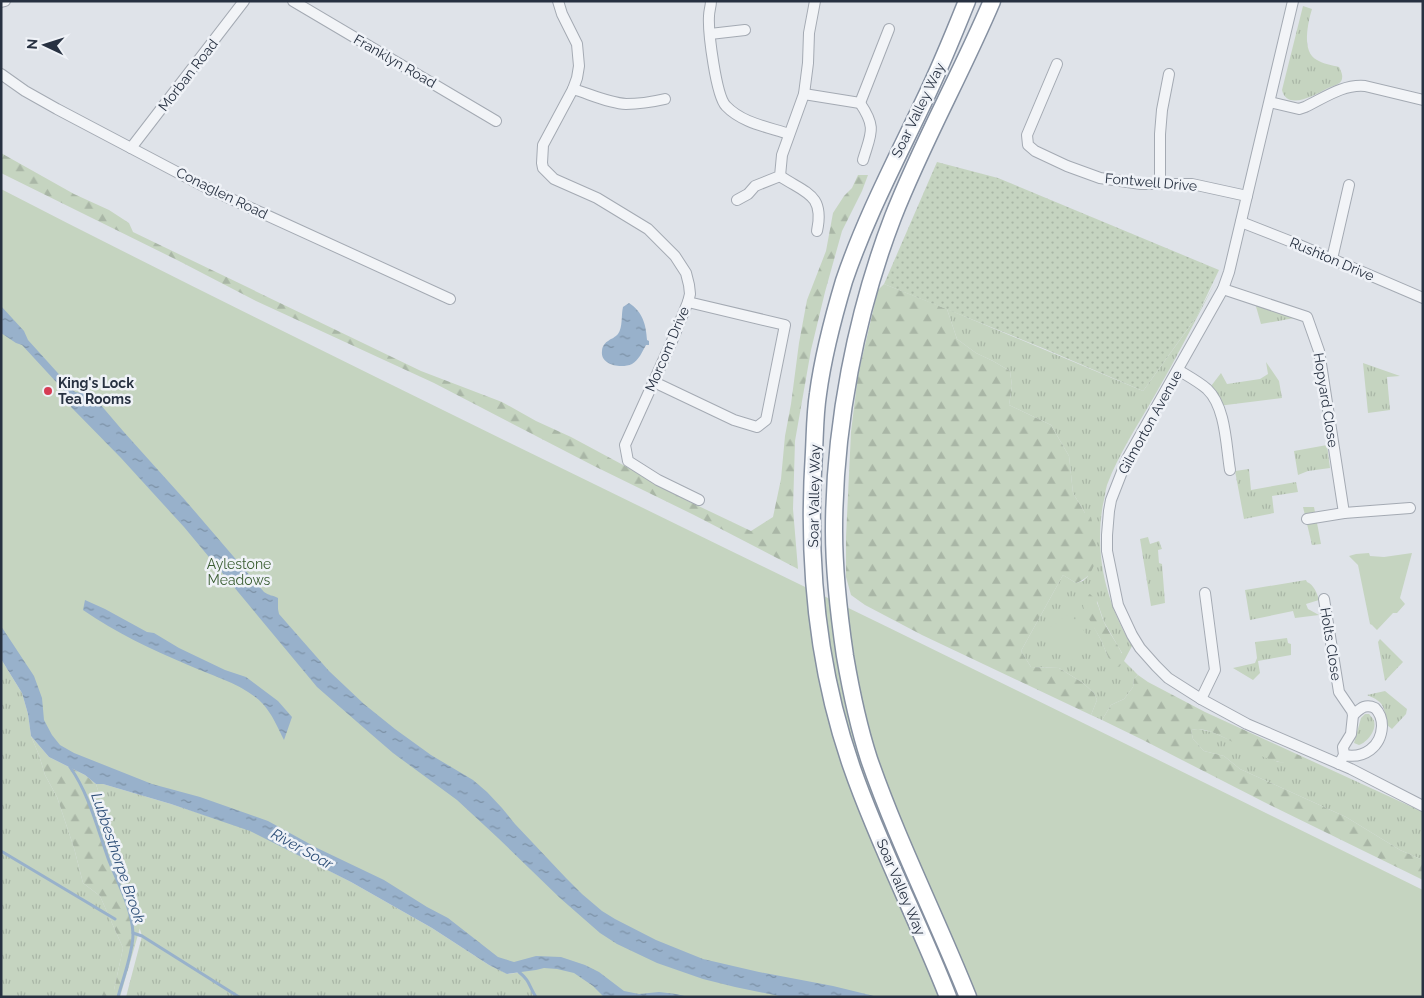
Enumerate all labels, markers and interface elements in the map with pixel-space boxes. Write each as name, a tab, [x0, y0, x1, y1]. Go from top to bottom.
north arrow	[20, 20, 70, 70]
street label: Franklyn Road	[351, 31, 439, 91]
street label: Morban Road	[155, 36, 221, 114]
text: N	[24, 38, 40, 50]
street label: Soar Valley Way	[888, 60, 948, 160]
street label: Conaglen Road	[174, 164, 270, 222]
street label: Fontwell Drive	[1104, 170, 1198, 194]
street label: Rushton Drive	[1287, 234, 1377, 284]
street label: Morcom Drive	[642, 304, 692, 394]
street label: Hopyard Close	[1311, 351, 1341, 449]
street label: Gilmorton Avenue	[1115, 367, 1185, 477]
place label: King's Lock Tea Rooms	[58, 375, 134, 407]
marker: King's Lock Tea Rooms	[42, 385, 54, 397]
street label: Soar Valley Way	[805, 444, 823, 548]
park label: Aylestone Meadows	[207, 556, 271, 588]
street label: Holts Close	[1317, 606, 1345, 682]
water label: Lubbesthorpe Brook	[87, 790, 149, 926]
water label: River Soar	[268, 825, 337, 874]
street label: Soar Valley Way	[873, 836, 929, 938]

